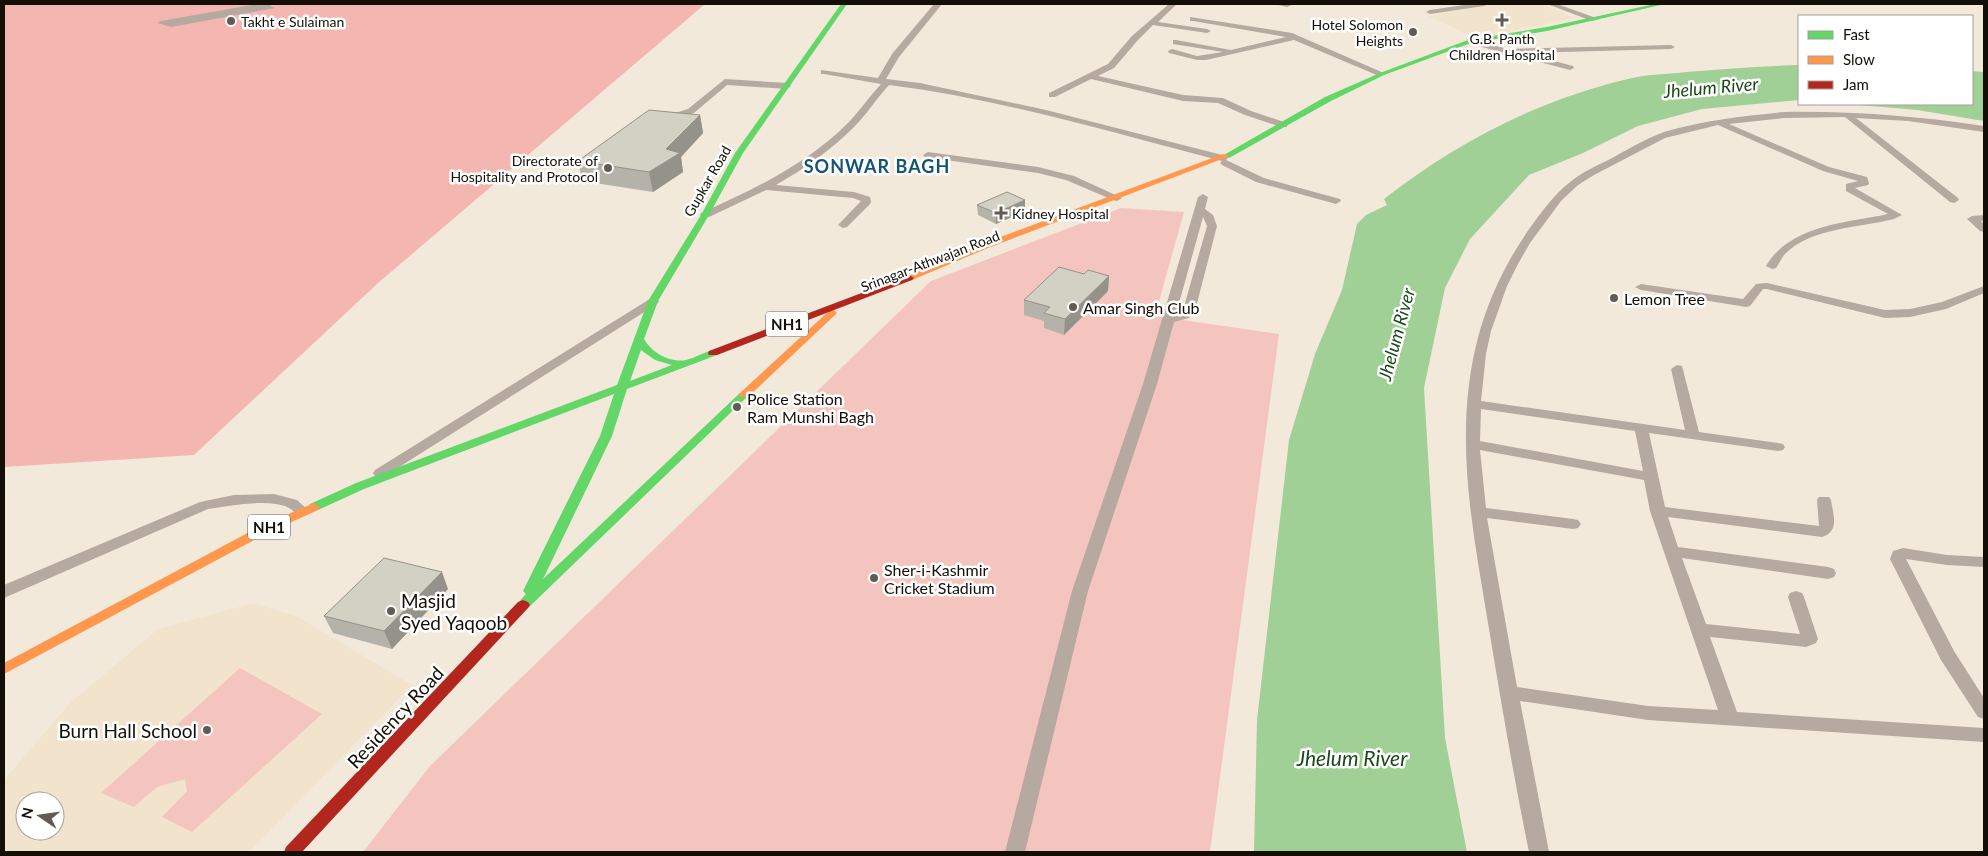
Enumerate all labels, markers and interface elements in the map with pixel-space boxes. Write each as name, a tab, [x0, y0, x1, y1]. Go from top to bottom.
place label: Takht e Sulaiman	[241, 13, 344, 30]
marker: G.B. Panth Children Hospital	[1495, 13, 1509, 27]
marker: Takht e Sulaiman	[225, 15, 237, 27]
legend	[1798, 15, 1973, 105]
place label: Hotel Solomon Heights	[1311, 16, 1403, 49]
text: Fast	[1843, 25, 1870, 43]
marker: Hotel Solomon Heights	[1407, 26, 1419, 38]
place label: G.B. Panth Children Hospital	[1449, 30, 1555, 63]
text: Slow	[1843, 50, 1875, 68]
water label: Jhelum River	[1662, 72, 1760, 102]
text: Jam	[1843, 75, 1869, 93]
street label: Gupkar Road	[680, 142, 734, 220]
place label: Directorate of Hospitality and Protocol	[450, 152, 598, 185]
district label: SONWAR BAGH	[804, 155, 950, 177]
marker: Directorate of Hospitality and Protocol	[602, 162, 614, 174]
place label: Kidney Hospital	[1012, 205, 1109, 222]
marker: Kidney Hospital	[994, 206, 1008, 220]
street label: Srinagar-Athwajan Road	[858, 227, 1002, 295]
water label: Jhelum River	[1373, 285, 1419, 384]
place label: Lemon Tree	[1624, 289, 1705, 308]
marker: Lemon Tree	[1608, 292, 1620, 304]
place label: Amar Singh Club	[1083, 298, 1200, 317]
marker: Amar Singh Club	[1067, 301, 1079, 313]
road number: NH1	[766, 312, 808, 336]
place label: Police Station Ram Munshi Bagh	[747, 389, 874, 426]
marker: Police Station Ram Munshi Bagh	[731, 401, 743, 413]
road number: NH1	[248, 514, 290, 540]
place label: Sher-i-Kashmir Cricket Stadium	[884, 560, 995, 597]
marker: Sher-i-Kashmir Cricket Stadium	[868, 572, 880, 584]
place label: Masjid Syed Yaqoob	[401, 589, 507, 634]
marker: Masjid Syed Yaqoob	[385, 605, 397, 617]
street label: Residency Road	[342, 661, 448, 773]
place label: Burn Hall School	[58, 719, 197, 742]
marker: Burn Hall School	[201, 724, 213, 736]
water label: Jhelum River	[1296, 745, 1408, 770]
north arrow	[15, 791, 65, 841]
text: N	[17, 806, 36, 820]

